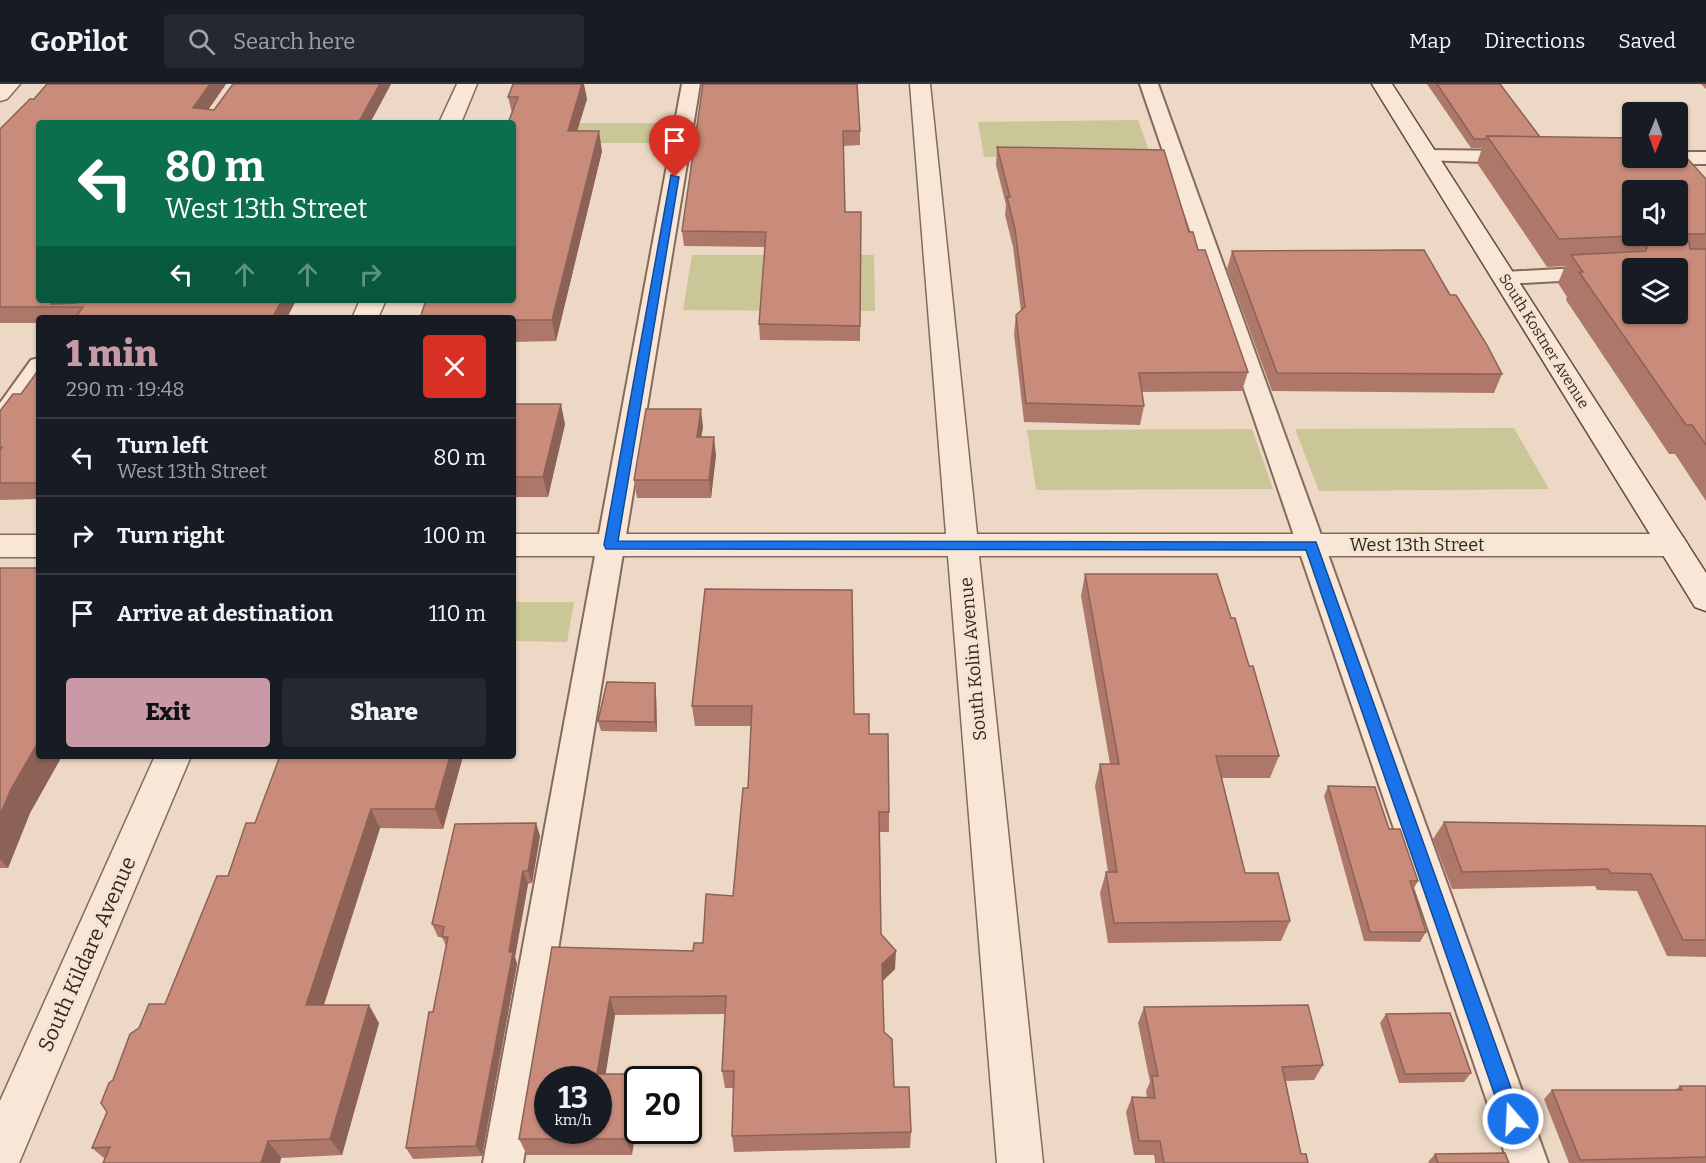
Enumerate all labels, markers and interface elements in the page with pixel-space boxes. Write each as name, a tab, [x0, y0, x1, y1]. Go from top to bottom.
search box	[164, 14, 584, 68]
text: GoPilot	[30, 25, 128, 58]
icon: search	[185, 25, 218, 58]
text: Search here	[233, 28, 355, 55]
text: Map	[1409, 28, 1451, 54]
text: Directions	[1484, 28, 1585, 54]
text: Saved	[1618, 28, 1676, 54]
north arrow	[1622, 102, 1688, 168]
map controls	[1622, 102, 1688, 324]
pin	[649, 115, 700, 177]
icon: arrive	[658, 124, 691, 157]
text: 80 m	[165, 142, 265, 192]
icon: left	[66, 144, 144, 222]
button: sound	[1622, 180, 1688, 246]
text: West 13th Street	[165, 193, 368, 225]
icon: left	[165, 258, 198, 291]
icon: ahead	[228, 258, 261, 291]
icon: ahead	[291, 258, 324, 291]
icon: right	[354, 258, 387, 291]
button: layers	[1622, 258, 1688, 324]
street label: South Kostner Avenue	[1495, 270, 1593, 412]
text: 1 min	[66, 332, 158, 376]
button: close	[423, 335, 486, 398]
text: 290 m · 19:48	[66, 377, 184, 401]
text: Turn left	[117, 432, 209, 459]
icon: left	[66, 441, 99, 474]
text: 80 m	[433, 444, 486, 471]
text: West 13th Street	[117, 459, 267, 483]
icon: right	[66, 519, 99, 552]
text: Turn right	[117, 522, 225, 549]
text: 100 m	[423, 522, 486, 549]
street label: West 13th Street	[1349, 534, 1485, 556]
street label: South Kolin Avenue	[955, 576, 991, 742]
icon: arrive	[66, 597, 99, 630]
text: Arrive at destination	[117, 600, 333, 627]
text: 110 m	[429, 600, 486, 627]
button: Exit	[66, 678, 270, 747]
button: Share	[282, 678, 486, 747]
street label: South Kildare Avenue	[32, 852, 142, 1056]
speed limit sign: 20	[624, 1066, 702, 1144]
text: 13	[558, 1080, 588, 1116]
position arrow	[1481, 1087, 1545, 1151]
text: km/h	[554, 1111, 592, 1129]

